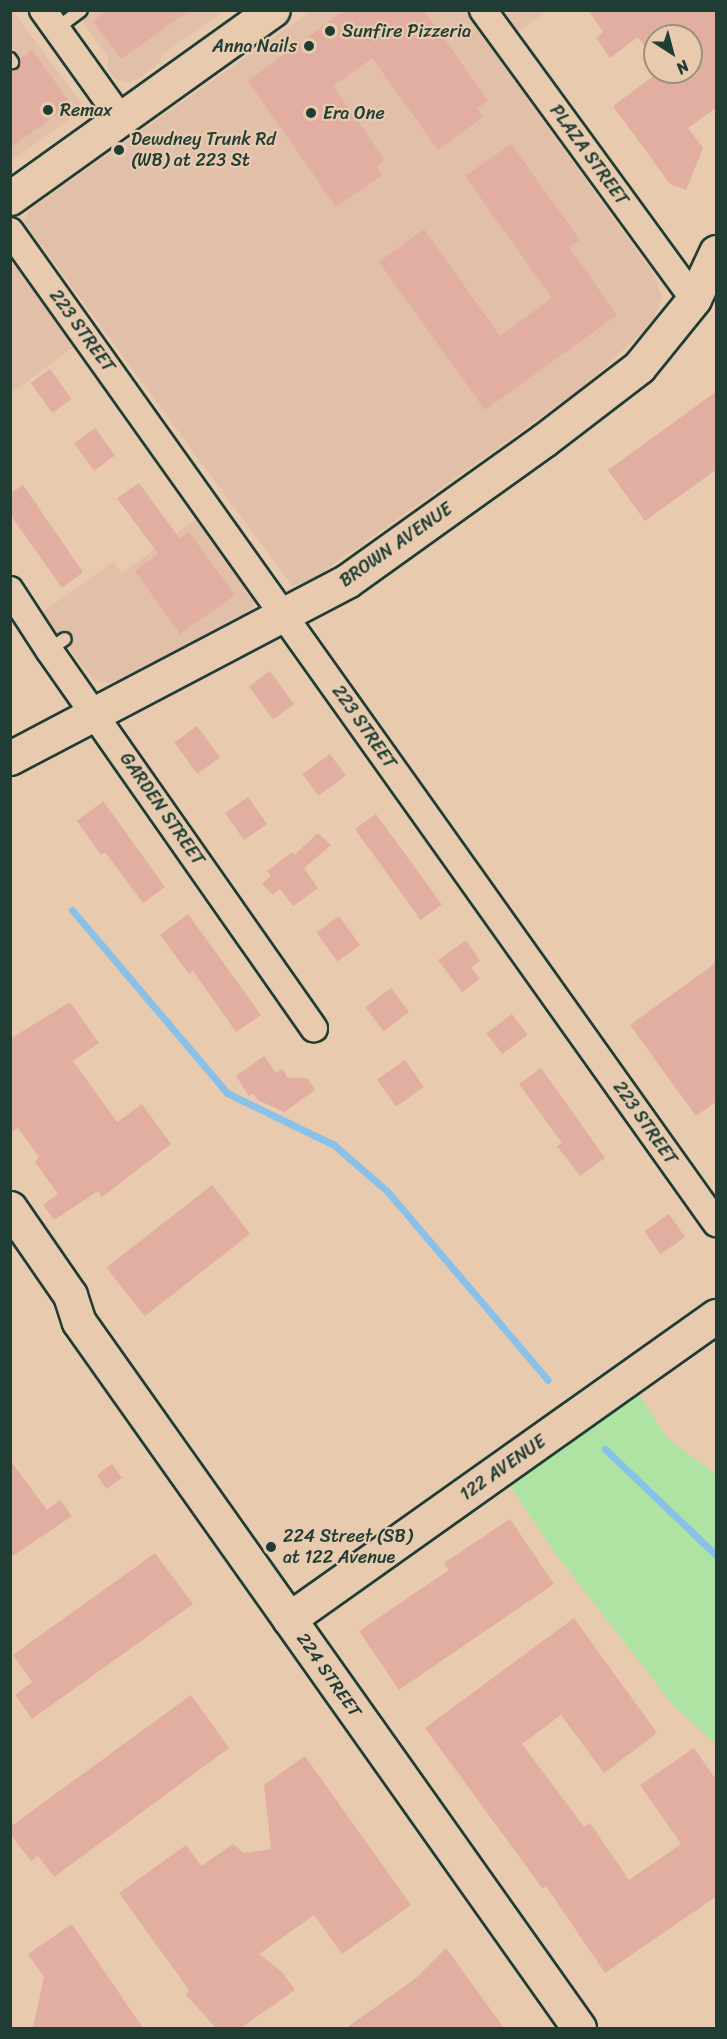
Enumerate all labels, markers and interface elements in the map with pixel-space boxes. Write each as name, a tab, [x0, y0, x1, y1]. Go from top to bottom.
place label: Sunfire Pizzeria	[342, 20, 471, 42]
marker: Sunfire Pizzeria	[323, 24, 337, 38]
north arrow	[643, 24, 703, 84]
place label: Anna Nails	[212, 35, 297, 57]
marker: Anna Nails	[302, 39, 316, 53]
text: N	[670, 52, 696, 82]
place label: Remax	[60, 99, 112, 121]
street label: PLAZA STREET	[545, 100, 633, 210]
place label: Era One	[323, 102, 385, 124]
marker: Remax	[41, 103, 55, 117]
marker: Era One	[304, 106, 318, 120]
place label: Dewdney Trunk Rd (WB) at 223 St	[131, 129, 276, 172]
marker: Dewdney Trunk Rd (WB) at 223 St	[112, 143, 126, 157]
street label: 223 STREET	[45, 285, 119, 377]
street label: BROWN AVENUE	[336, 498, 456, 592]
street label: 223 STREET	[327, 681, 401, 773]
street label: GARDEN STREET	[115, 748, 209, 870]
street label: 223 STREET	[608, 1077, 682, 1169]
street label: 122 AVENUE	[456, 1431, 550, 1505]
place label: 224 Street (SB) at 122 Avenue	[283, 1526, 412, 1568]
marker: 224 Street (SB) at 122 Avenue	[264, 1540, 278, 1554]
street label: 224 STREET	[292, 1629, 366, 1721]

